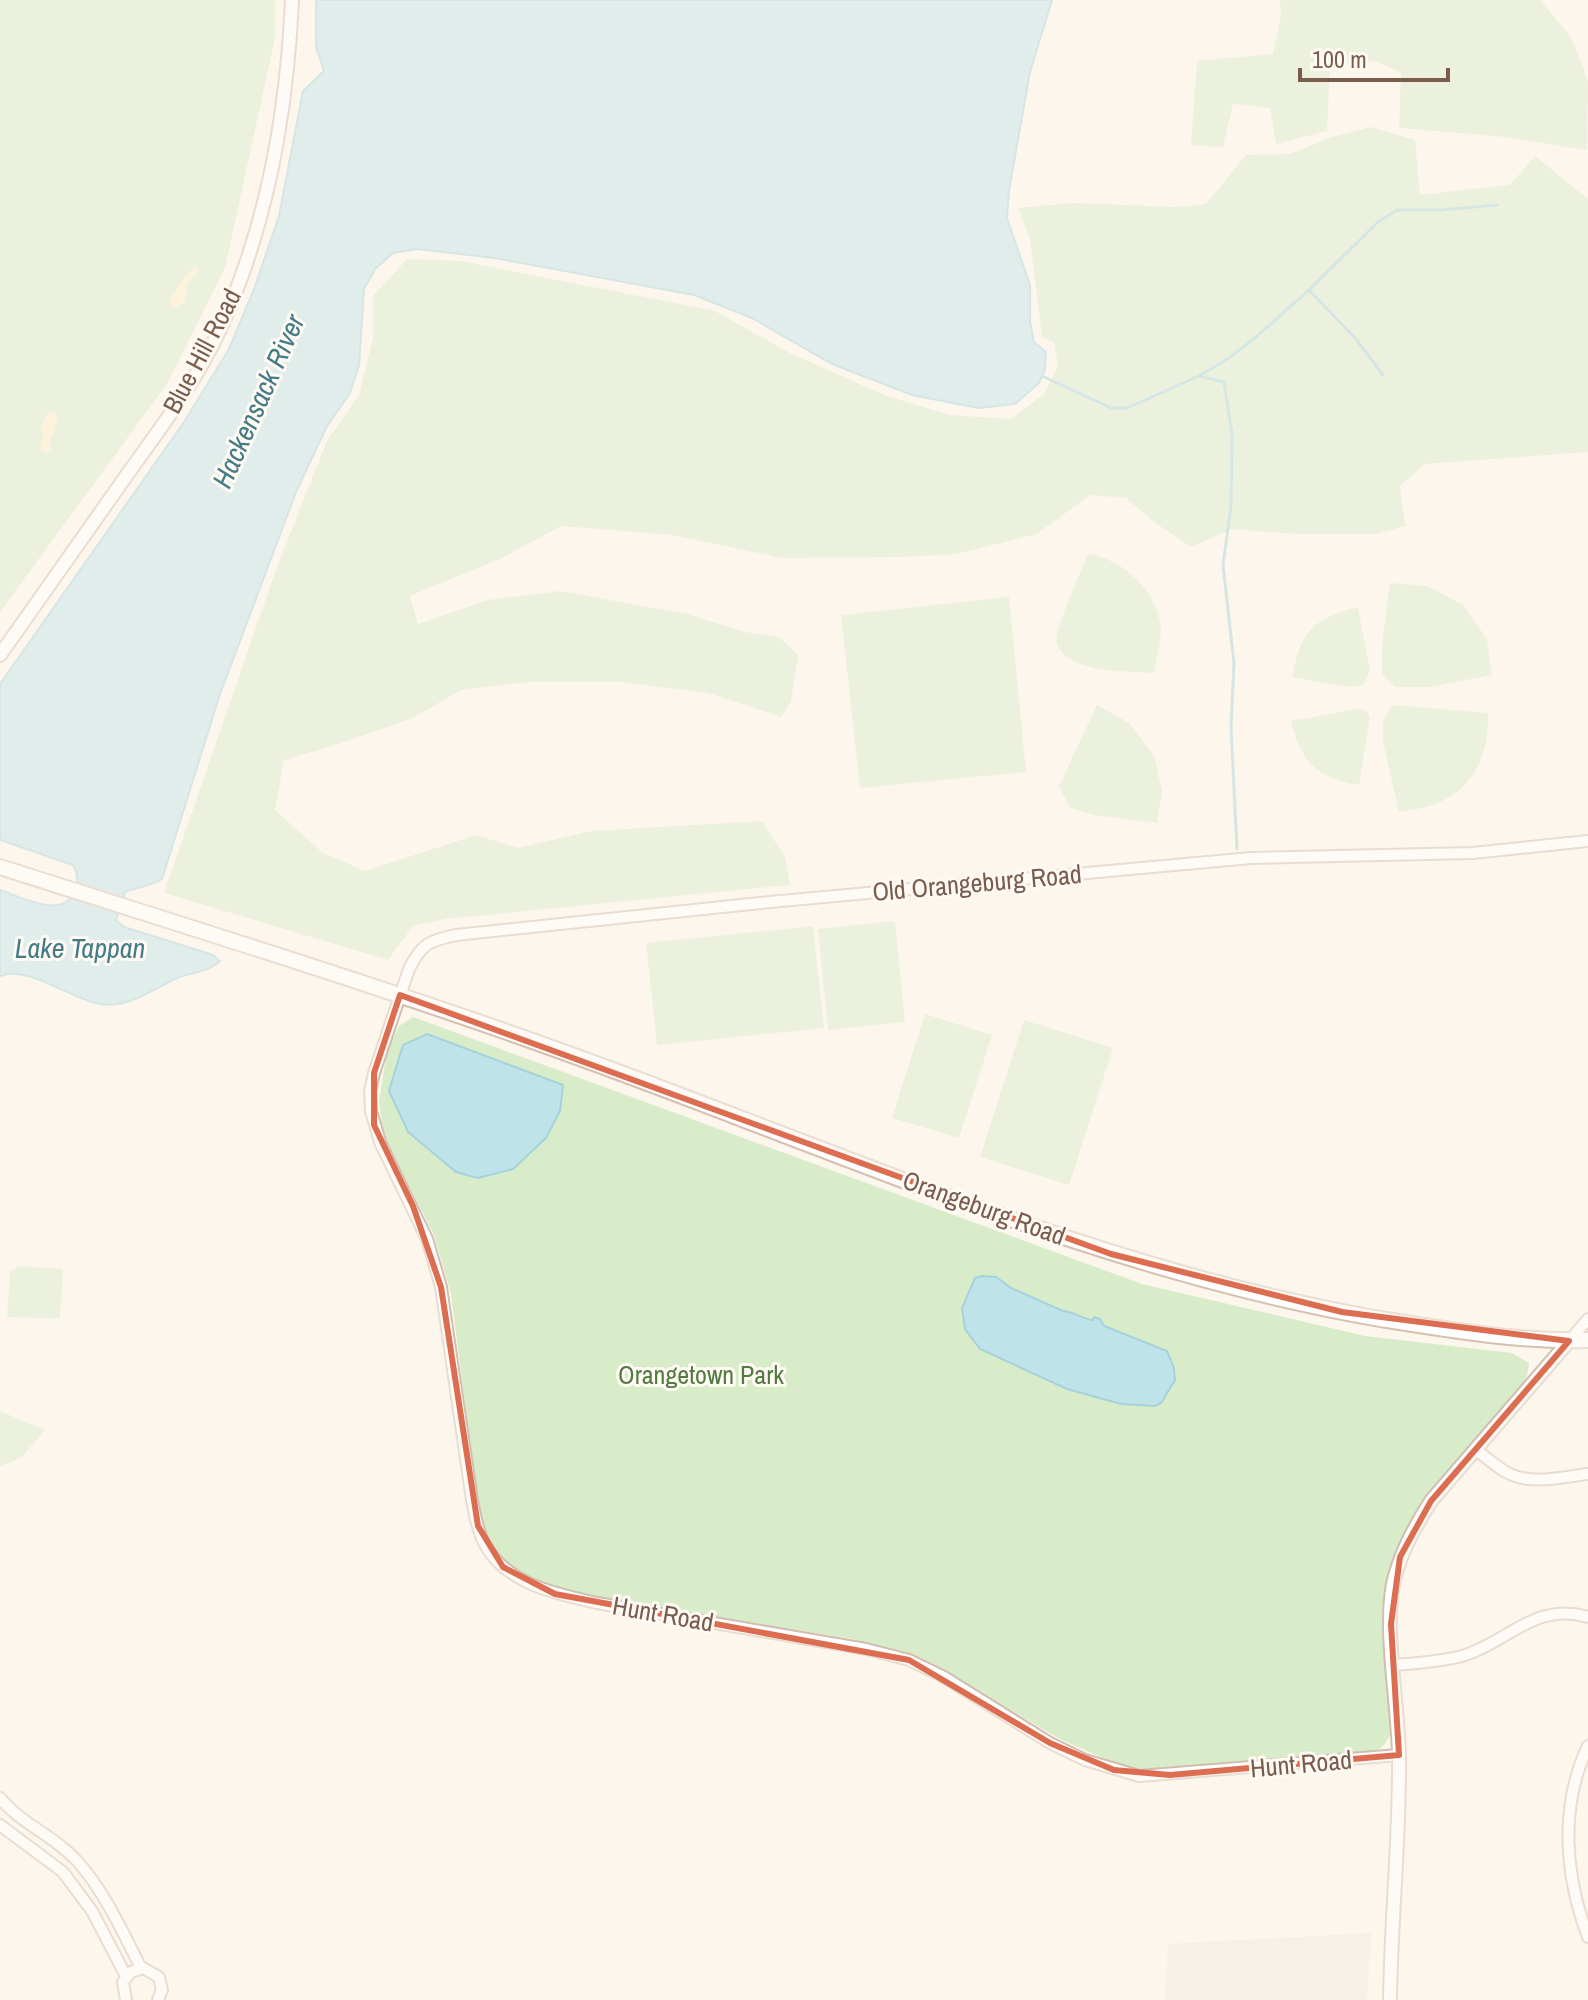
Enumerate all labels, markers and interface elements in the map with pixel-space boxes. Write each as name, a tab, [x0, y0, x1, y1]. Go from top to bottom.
scale bar	[1300, 32, 1448, 82]
text: 100 m	[1312, 43, 1367, 75]
street label: Blue Hill Road	[154, 282, 249, 419]
water label: Hackensack River	[203, 307, 314, 494]
street label: Old Orangeburg Road	[871, 856, 1083, 909]
water label: Lake Tappan	[15, 929, 145, 967]
street label: Orangeburg Road	[898, 1162, 1070, 1253]
park label: Orangetown Park	[618, 1357, 784, 1392]
street label: Hunt Road	[610, 1587, 716, 1640]
street label: Hunt Road	[1249, 1742, 1353, 1785]

